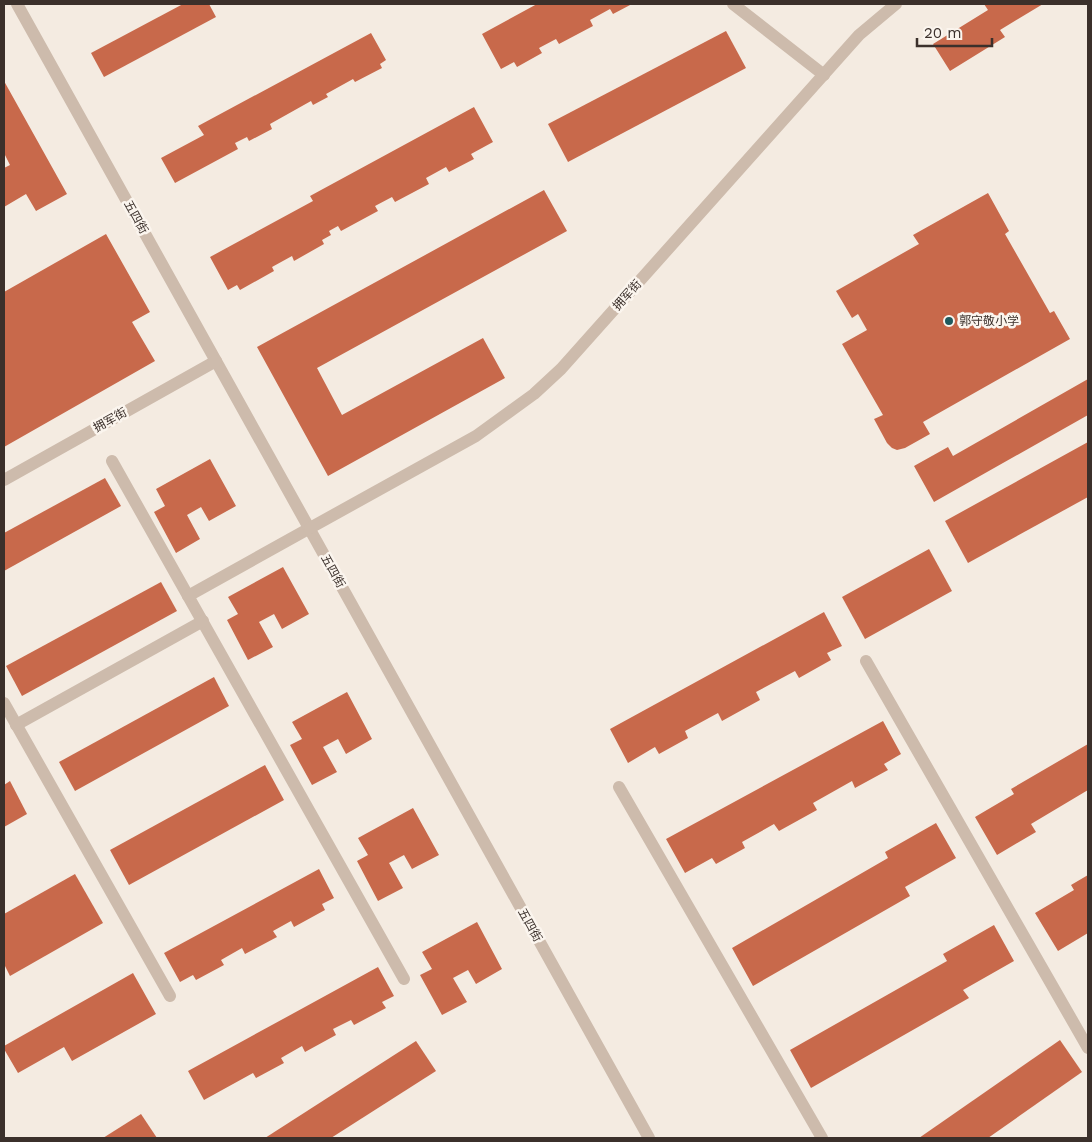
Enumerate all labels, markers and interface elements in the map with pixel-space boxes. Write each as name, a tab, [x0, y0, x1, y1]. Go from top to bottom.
scale bar	[917, 15, 992, 47]
text: 20 m	[924, 24, 962, 42]
street label: 五四街	[121, 198, 151, 236]
street label: 拥军街	[610, 277, 644, 313]
place label: 郭守敬小学	[959, 314, 1019, 328]
marker: 郭守敬小学	[943, 315, 955, 327]
street label: 拥军街	[91, 405, 129, 435]
street label: 五四街	[318, 552, 348, 590]
street label: 五四街	[515, 906, 545, 944]

